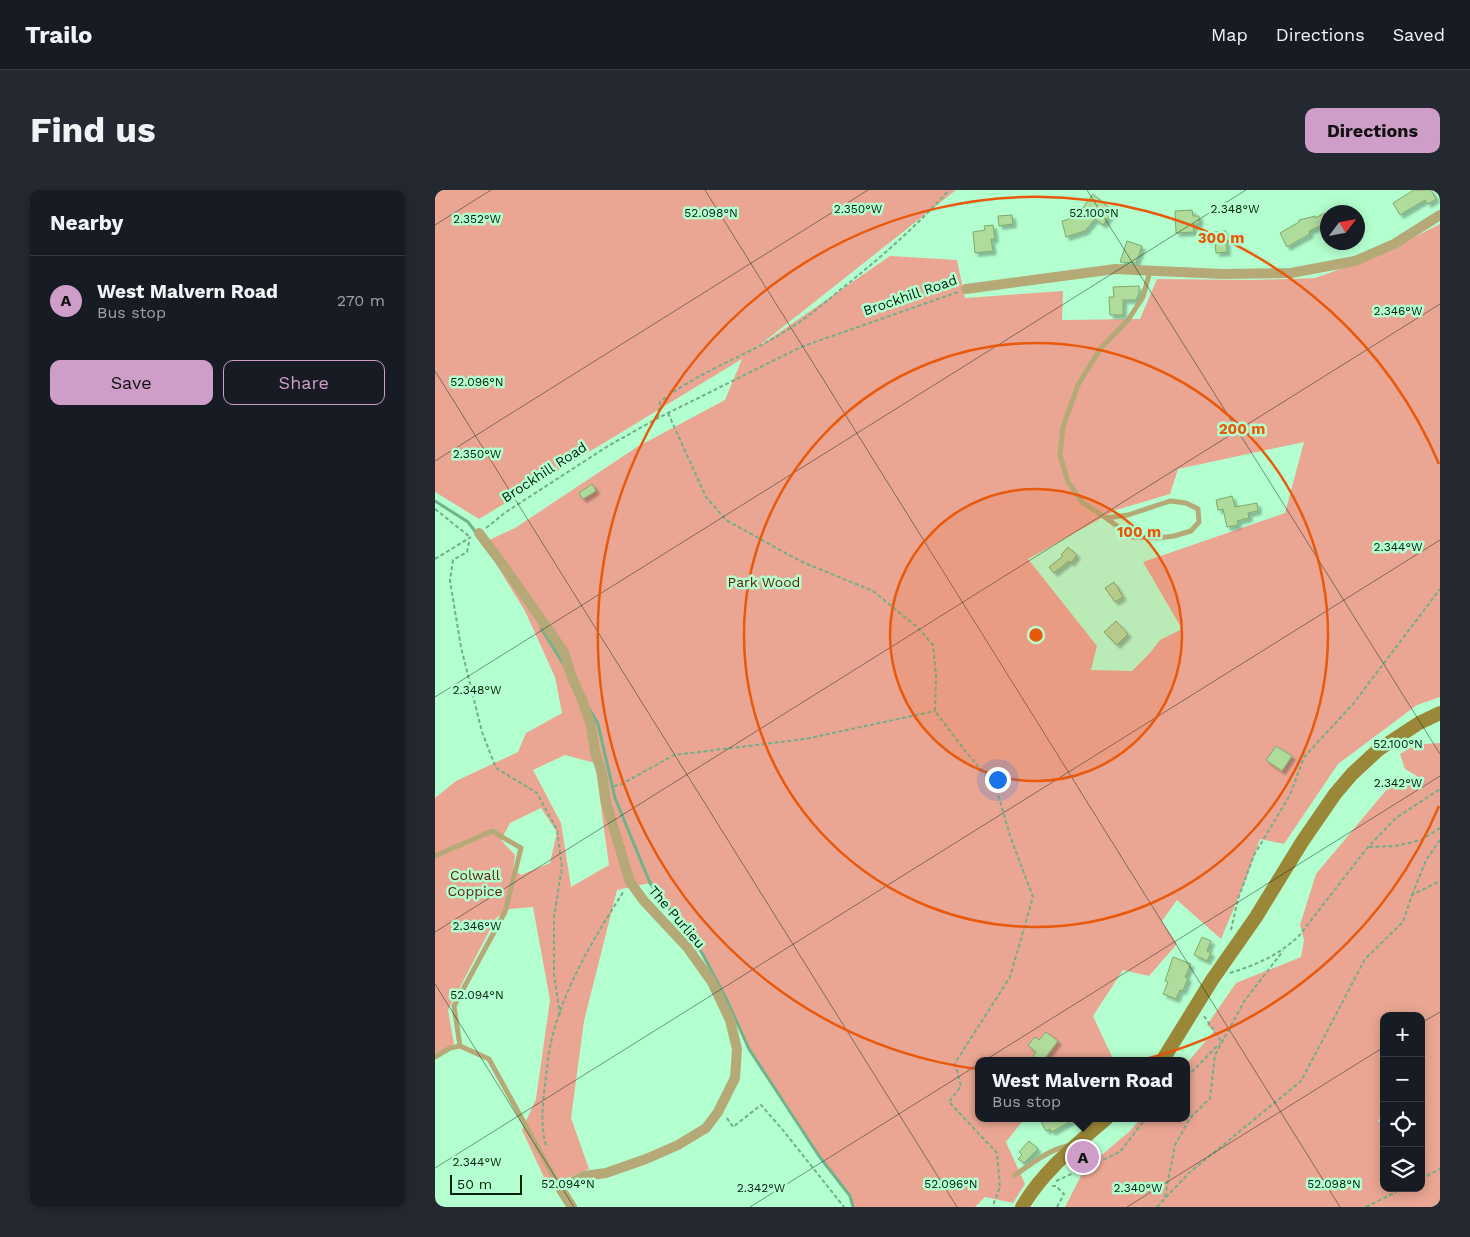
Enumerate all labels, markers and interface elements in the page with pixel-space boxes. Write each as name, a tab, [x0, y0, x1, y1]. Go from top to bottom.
text: Trailo	[25, 21, 92, 49]
text: Map	[1211, 24, 1248, 45]
text: Directions	[1276, 24, 1365, 45]
text: Saved	[1393, 24, 1445, 45]
button: Directions	[1305, 108, 1440, 153]
text: Find us	[30, 109, 156, 151]
text: 2.350°W	[834, 202, 883, 216]
text: 2.348°W	[1211, 202, 1260, 216]
north arrow	[1320, 205, 1365, 250]
text: 52.098°N	[684, 206, 738, 220]
text: 52.100°N	[1069, 206, 1119, 220]
text: Nearby	[50, 210, 123, 235]
text: 2.352°W	[453, 212, 502, 226]
text: 300 m	[1198, 229, 1244, 247]
street label: Brockhill Road	[861, 271, 959, 319]
text: West Malvern Road	[97, 280, 278, 303]
text: A	[61, 291, 71, 310]
text: 270 m	[337, 291, 385, 310]
text: Bus stop	[97, 303, 166, 322]
text: 2.346°W	[1374, 304, 1423, 318]
button: Save	[50, 360, 213, 405]
button: Share	[223, 360, 385, 405]
text: 52.096°N	[450, 375, 504, 389]
text: 200 m	[1219, 420, 1265, 438]
street label: Brockhill Road	[498, 439, 590, 505]
text: 2.350°W	[453, 447, 502, 461]
text: 100 m	[1117, 523, 1161, 541]
text: 2.344°W	[1374, 540, 1423, 554]
park label: Park Wood	[728, 574, 800, 590]
centre of rings	[1027, 626, 1045, 644]
text: 2.348°W	[453, 683, 502, 697]
text: 52.100°N	[1373, 737, 1423, 751]
your location	[985, 767, 1011, 793]
text: 2.342°W	[1374, 776, 1423, 790]
park label: Colwall Coppice	[447, 867, 503, 899]
street label: The Purlieu	[646, 883, 708, 951]
text: 2.346°W	[453, 919, 502, 933]
text: 52.094°N	[450, 988, 504, 1002]
map controls	[1380, 1012, 1425, 1192]
button: +	[1380, 1012, 1425, 1057]
popup	[975, 1057, 1190, 1122]
button: −	[1380, 1057, 1425, 1102]
text: West Malvern Road	[992, 1069, 1173, 1092]
text: Bus stop	[992, 1092, 1061, 1111]
button: locate	[1380, 1102, 1425, 1147]
pin: A	[1067, 1138, 1099, 1176]
button: layers	[1380, 1147, 1425, 1192]
text: 2.344°W	[453, 1155, 502, 1169]
scale bar	[450, 1172, 523, 1195]
text: 50 m	[457, 1176, 492, 1192]
text: 52.094°N	[541, 1177, 595, 1191]
text: 52.096°N	[924, 1177, 978, 1191]
text: 52.098°N	[1307, 1177, 1361, 1191]
text: 2.342°W	[737, 1181, 786, 1195]
text: 2.340°W	[1113, 1181, 1163, 1195]

